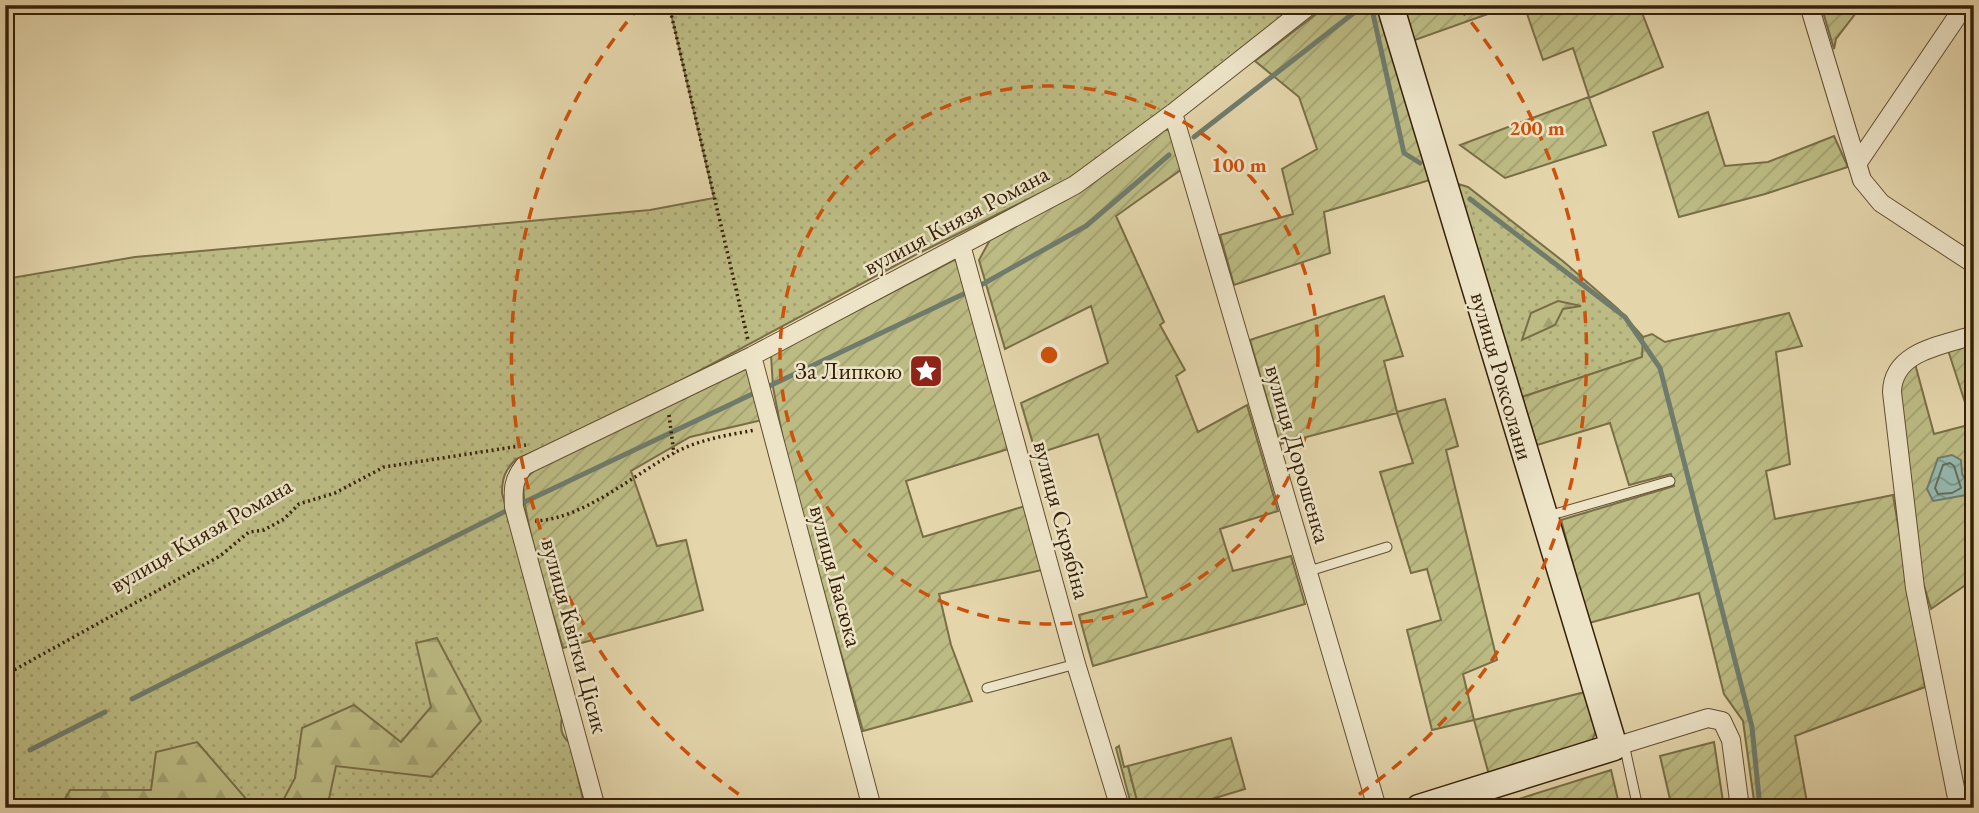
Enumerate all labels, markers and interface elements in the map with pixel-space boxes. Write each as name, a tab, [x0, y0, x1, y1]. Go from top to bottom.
text: 200 m	[1509, 114, 1565, 141]
text: 100 m	[1211, 151, 1267, 178]
street label: вулиця Князя Романа	[858, 157, 1054, 282]
street label: вулиця Роксолани	[1464, 288, 1541, 464]
centre of rings	[1037, 343, 1061, 367]
place icon: За Липкою	[907, 352, 945, 390]
place label: За Липкою	[795, 355, 902, 386]
street label: вулиця Дорошенка	[1258, 361, 1339, 547]
street label: вулиця Скрябіна	[1026, 437, 1099, 603]
street label: вулиця Князя Романа	[104, 469, 298, 599]
street label: вулиця Івасюка	[803, 502, 870, 651]
street label: вулиця Квітки Цісик	[535, 535, 617, 737]

